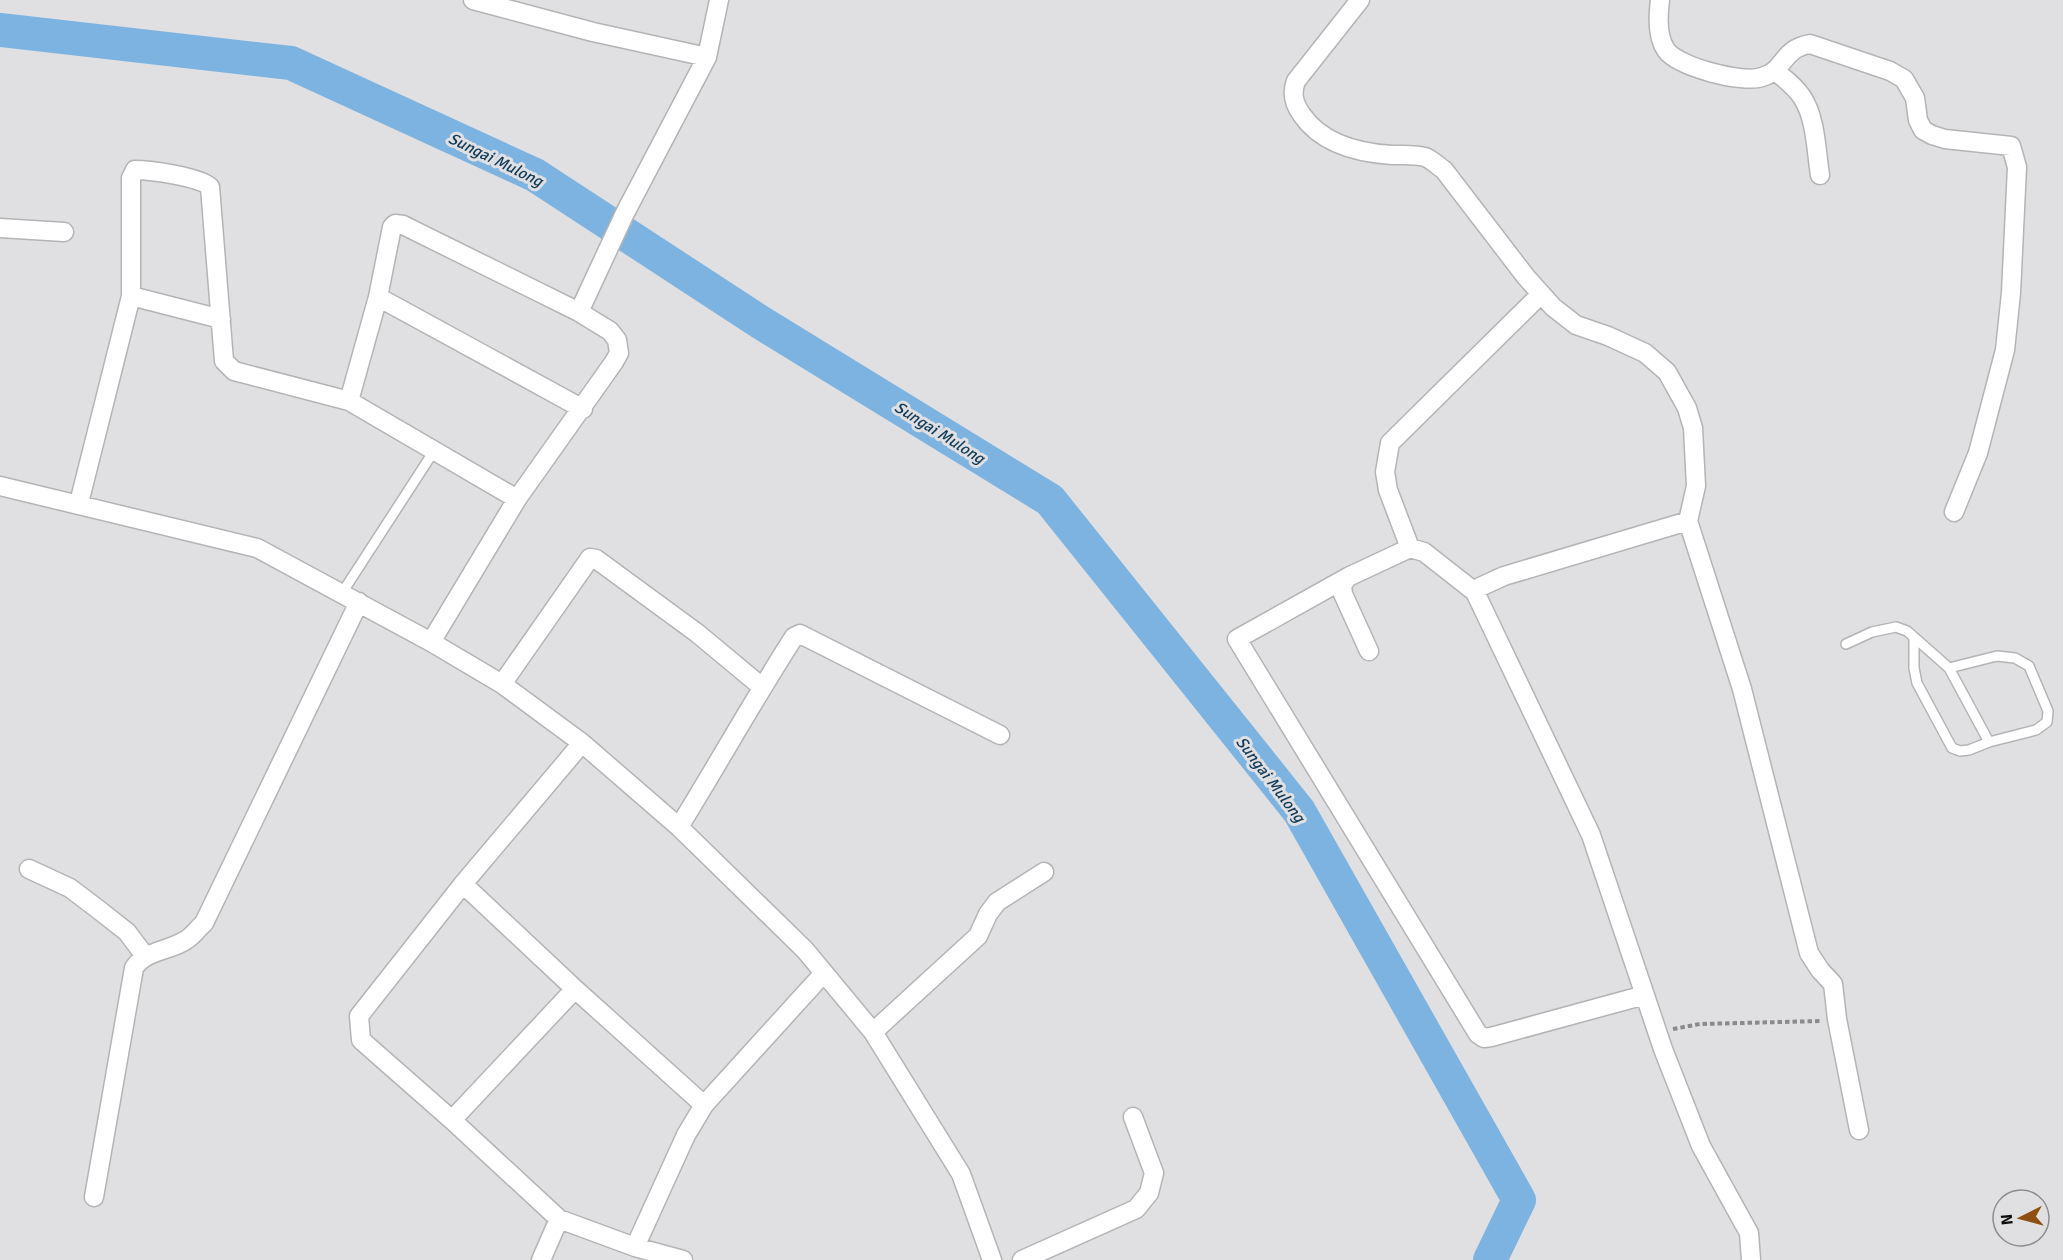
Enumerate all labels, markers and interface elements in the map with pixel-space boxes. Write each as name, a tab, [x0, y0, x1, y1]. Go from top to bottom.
water label: Sungai Mulong	[445, 128, 547, 192]
water label: Sungai Mulong	[891, 397, 990, 469]
water label: Sungai Mulong	[1231, 733, 1310, 828]
north arrow	[1991, 1188, 2051, 1248]
text: N	[1997, 1213, 2018, 1226]

